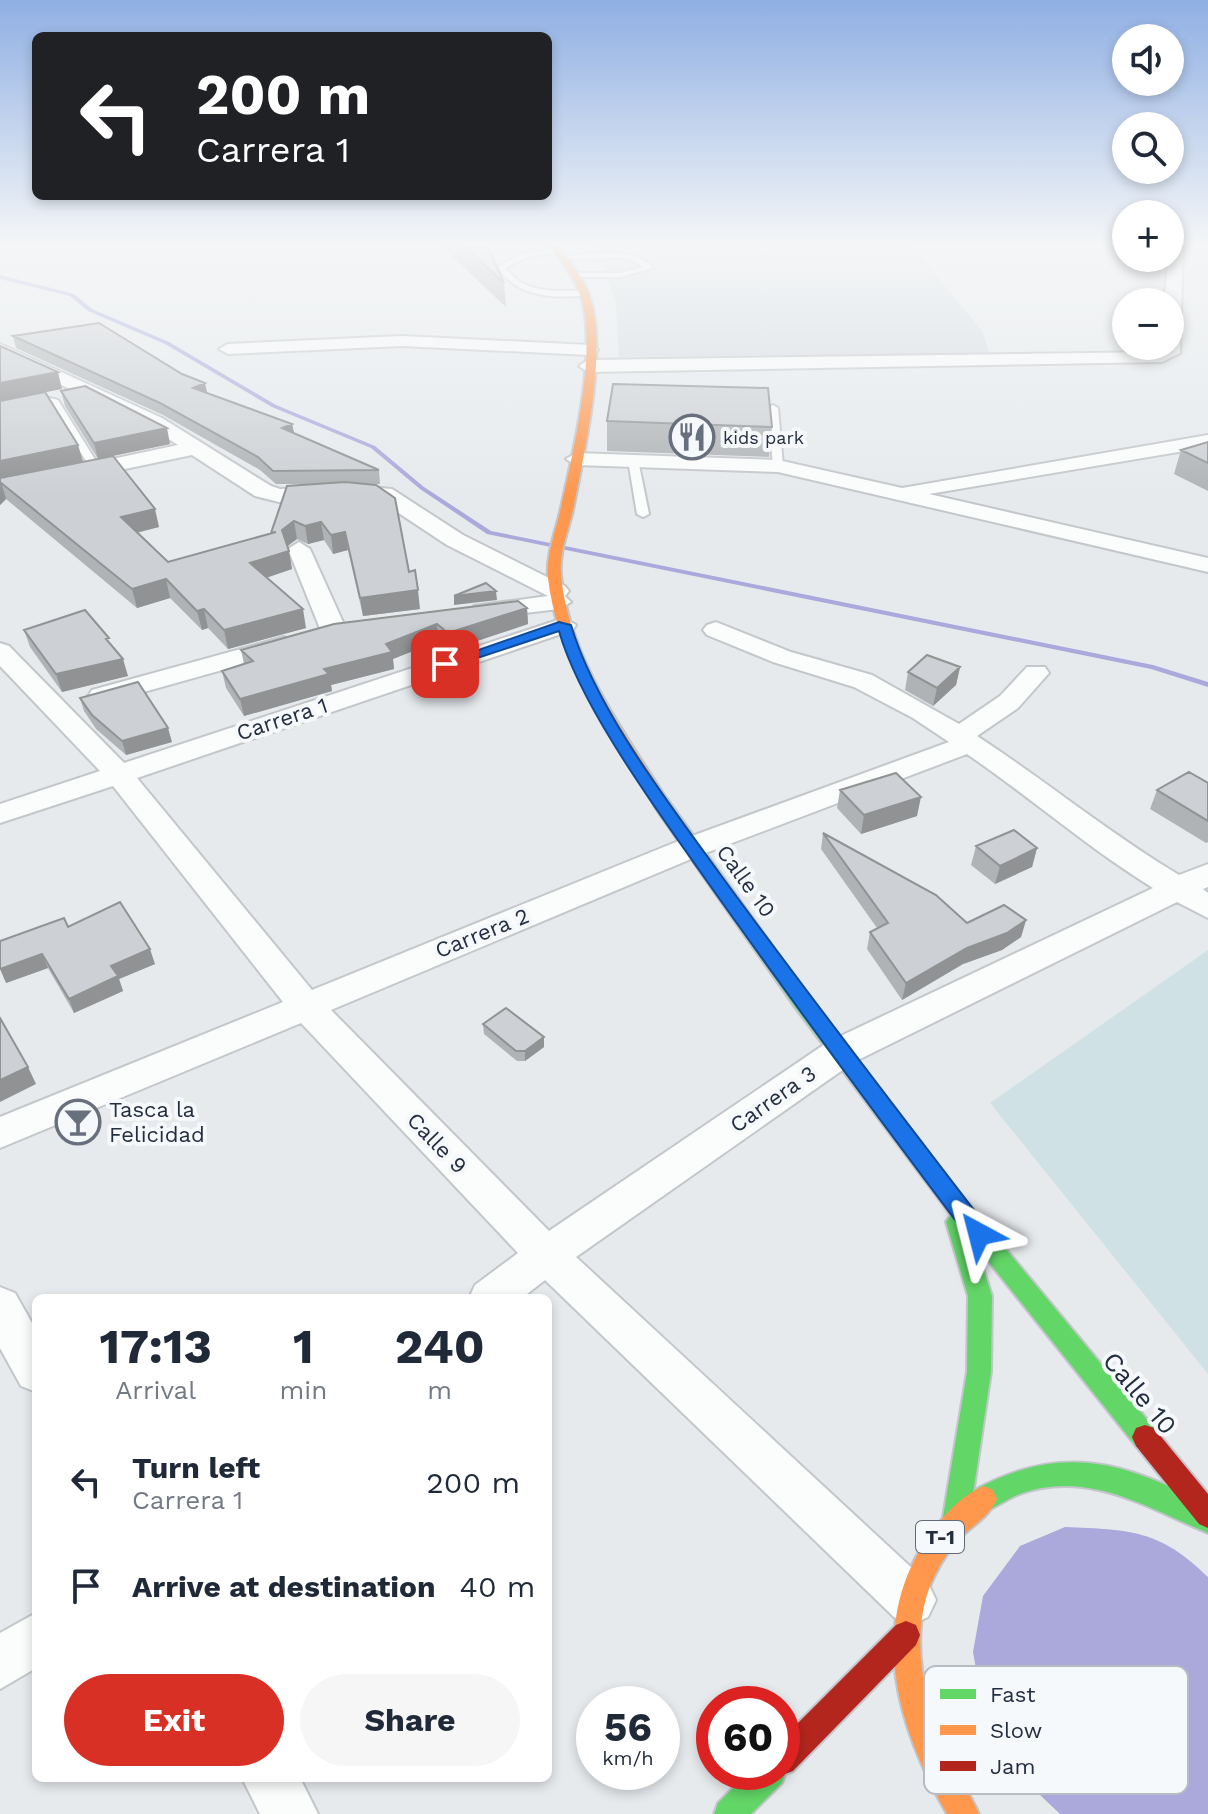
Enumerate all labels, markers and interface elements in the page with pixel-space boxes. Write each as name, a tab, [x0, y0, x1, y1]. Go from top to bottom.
map controls	[1112, 24, 1184, 360]
button: sound	[1112, 24, 1184, 96]
text: 200 m	[196, 62, 370, 128]
icon: left	[64, 64, 168, 168]
button: search	[1112, 112, 1184, 184]
text: Carrera 1	[196, 129, 350, 171]
button: +	[1112, 200, 1184, 272]
button: −	[1112, 288, 1184, 360]
restaurant icon: kids park	[668, 413, 716, 461]
place label: kids park	[723, 427, 804, 448]
pin	[411, 630, 479, 698]
icon: arrive	[423, 642, 467, 686]
street label: Carrera 1	[233, 693, 331, 745]
street label: Calle 10	[711, 840, 781, 922]
street label: Carrera 2	[432, 903, 532, 963]
street label: Carrera 3	[725, 1060, 821, 1138]
place label: Tasca la Felicidad	[109, 1097, 205, 1147]
bar icon: Tasca la Felicidad	[54, 1098, 102, 1146]
street label: Calle 9	[402, 1107, 472, 1179]
position arrow	[937, 1192, 1021, 1276]
text: 17:13	[99, 1318, 212, 1375]
text: 1	[293, 1318, 314, 1375]
text: 240	[395, 1318, 485, 1375]
street label: Calle 10	[1097, 1346, 1183, 1440]
text: Arrival	[115, 1375, 196, 1405]
text: min	[279, 1375, 327, 1405]
text: m	[427, 1375, 452, 1405]
text: Turn left	[132, 1450, 260, 1485]
icon: left	[64, 1460, 108, 1504]
text: 200 m	[426, 1465, 520, 1500]
text: Carrera 1	[132, 1485, 243, 1515]
road number: T-1	[916, 1521, 964, 1553]
icon: arrive	[64, 1564, 108, 1608]
text: Arrive at destination	[132, 1569, 436, 1604]
text: 40 m	[460, 1569, 535, 1604]
legend	[924, 1666, 1188, 1794]
button: Exit	[64, 1674, 284, 1766]
button: Share	[300, 1674, 520, 1766]
text: Fast	[990, 1682, 1036, 1707]
speed limit sign: 60	[696, 1686, 800, 1790]
text: 56	[604, 1704, 652, 1751]
text: Slow	[990, 1718, 1042, 1743]
text: km/h	[602, 1746, 654, 1770]
text: Jam	[990, 1754, 1035, 1779]

